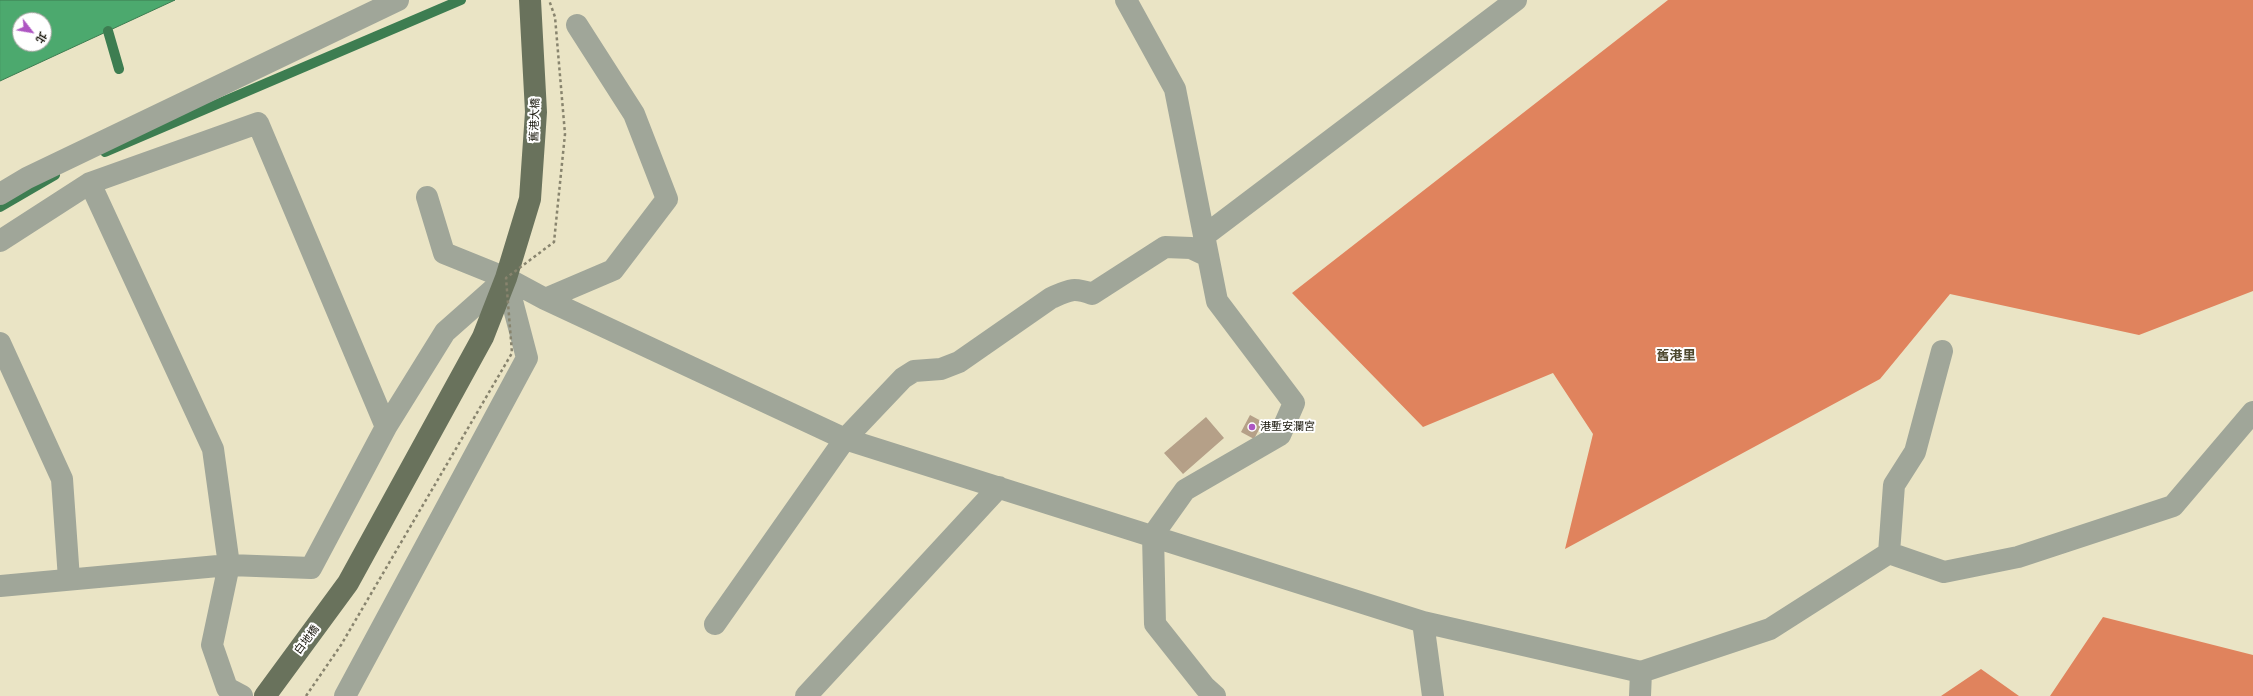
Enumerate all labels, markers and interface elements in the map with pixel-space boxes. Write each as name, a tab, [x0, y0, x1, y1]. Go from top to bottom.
north arrow	[12, 12, 52, 52]
text: 北	[33, 29, 50, 46]
street label: 舊港大橋	[528, 98, 542, 142]
district label: 舊港里	[1657, 348, 1695, 364]
place label: 港塹安瀾宮	[1260, 420, 1315, 434]
marker: 港塹安瀾宮	[1247, 422, 1257, 432]
street label: 白地橋	[292, 623, 322, 657]

